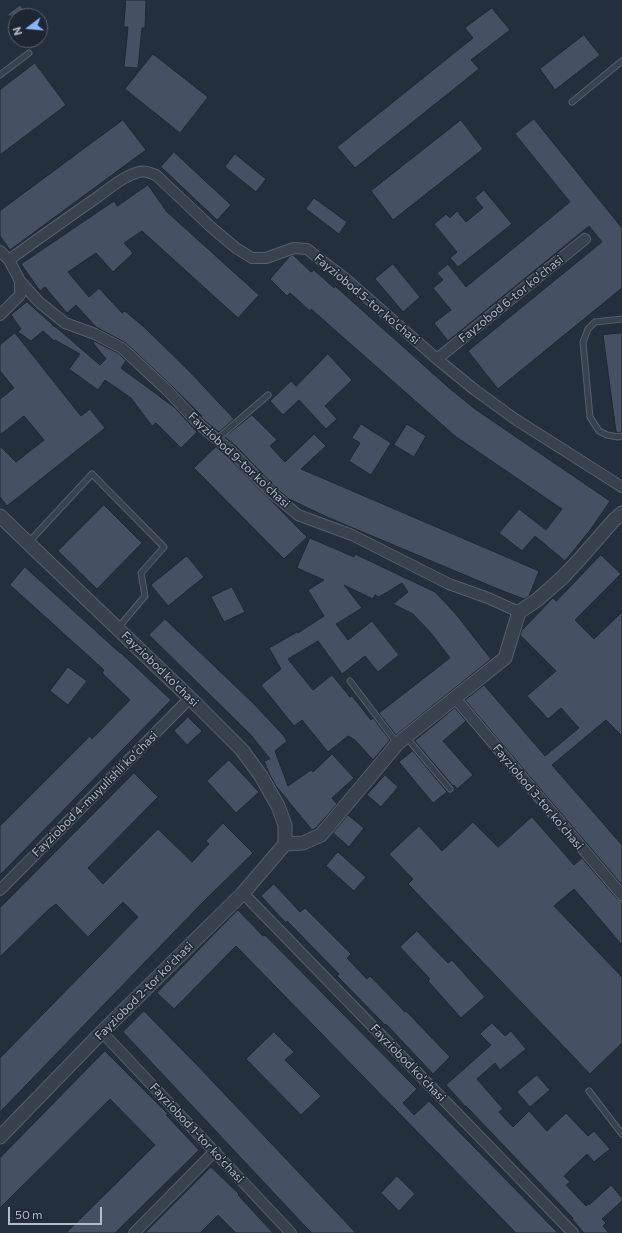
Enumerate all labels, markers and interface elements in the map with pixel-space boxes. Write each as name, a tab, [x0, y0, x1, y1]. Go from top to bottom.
north arrow	[8, 8, 48, 48]
text: N	[10, 25, 24, 37]
street label: Fayziobod 5-tor ko'chasi	[311, 251, 423, 347]
street label: Fayzobod 6-tor ko'chasi	[456, 252, 566, 346]
street label: Fayziobod 9-tor ko'chasi	[185, 409, 293, 511]
street label: Fayziobod ko'chasi	[118, 628, 202, 710]
street label: Fayziobod 4-muyulishli koʻchasi	[29, 728, 161, 860]
street label: Fayziobod 3-tor ko'chasi	[490, 741, 586, 853]
street label: Fayziobod 2-tor ko'chasi	[92, 939, 196, 1043]
street label: Fayziobod ko'chasi	[367, 1021, 449, 1105]
street label: Fayziobod 1-tor ko'chasi	[147, 1080, 247, 1186]
scale bar	[10, 1199, 104, 1225]
text: 50 m	[15, 1207, 43, 1221]

